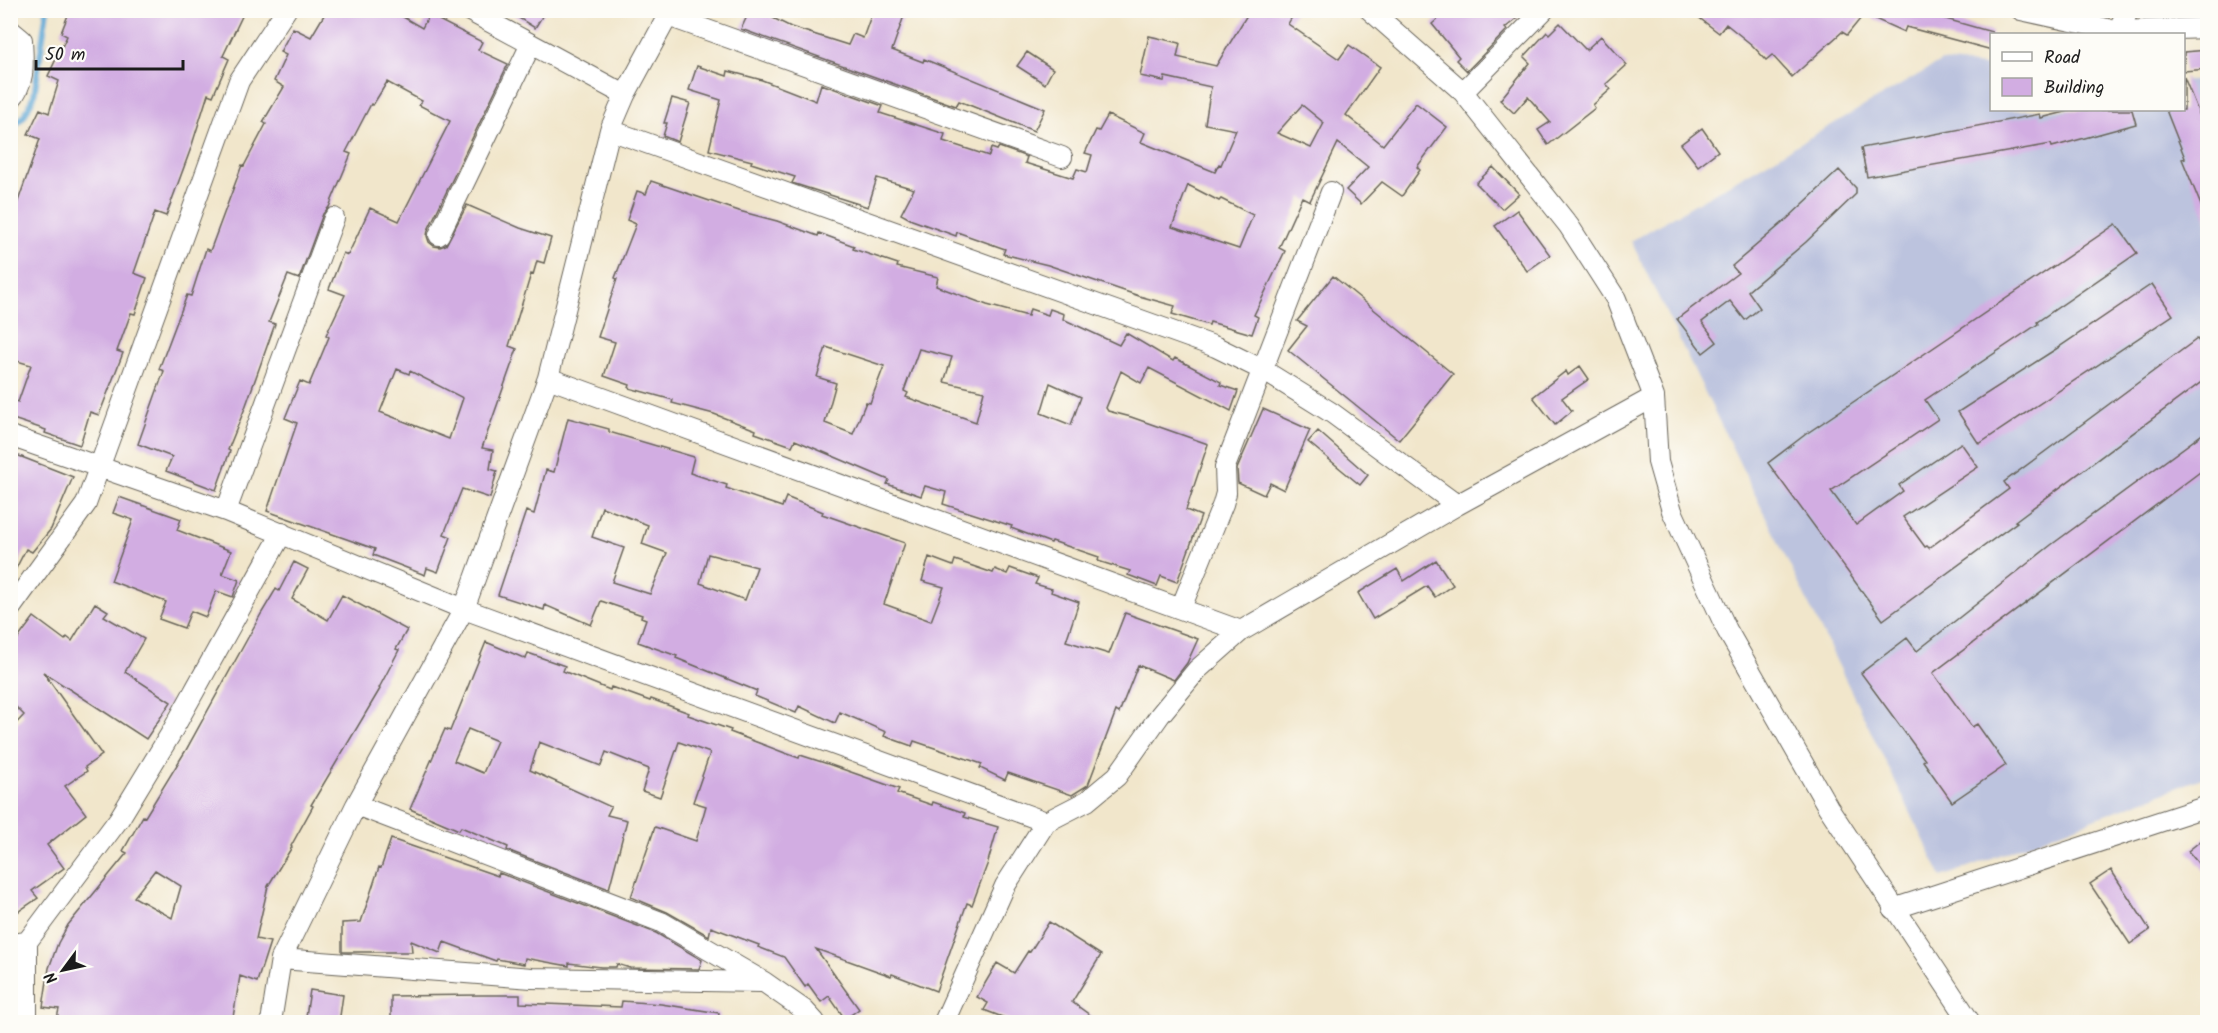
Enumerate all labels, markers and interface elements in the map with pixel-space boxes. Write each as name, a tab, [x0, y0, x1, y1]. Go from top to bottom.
scale bar	[36, 33, 183, 71]
legend	[1990, 33, 2185, 111]
text: 50 m	[45, 41, 85, 70]
text: Road	[2044, 44, 2081, 73]
text: Building	[2044, 74, 2104, 103]
north arrow	[33, 940, 93, 1000]
text: N	[38, 966, 65, 988]

